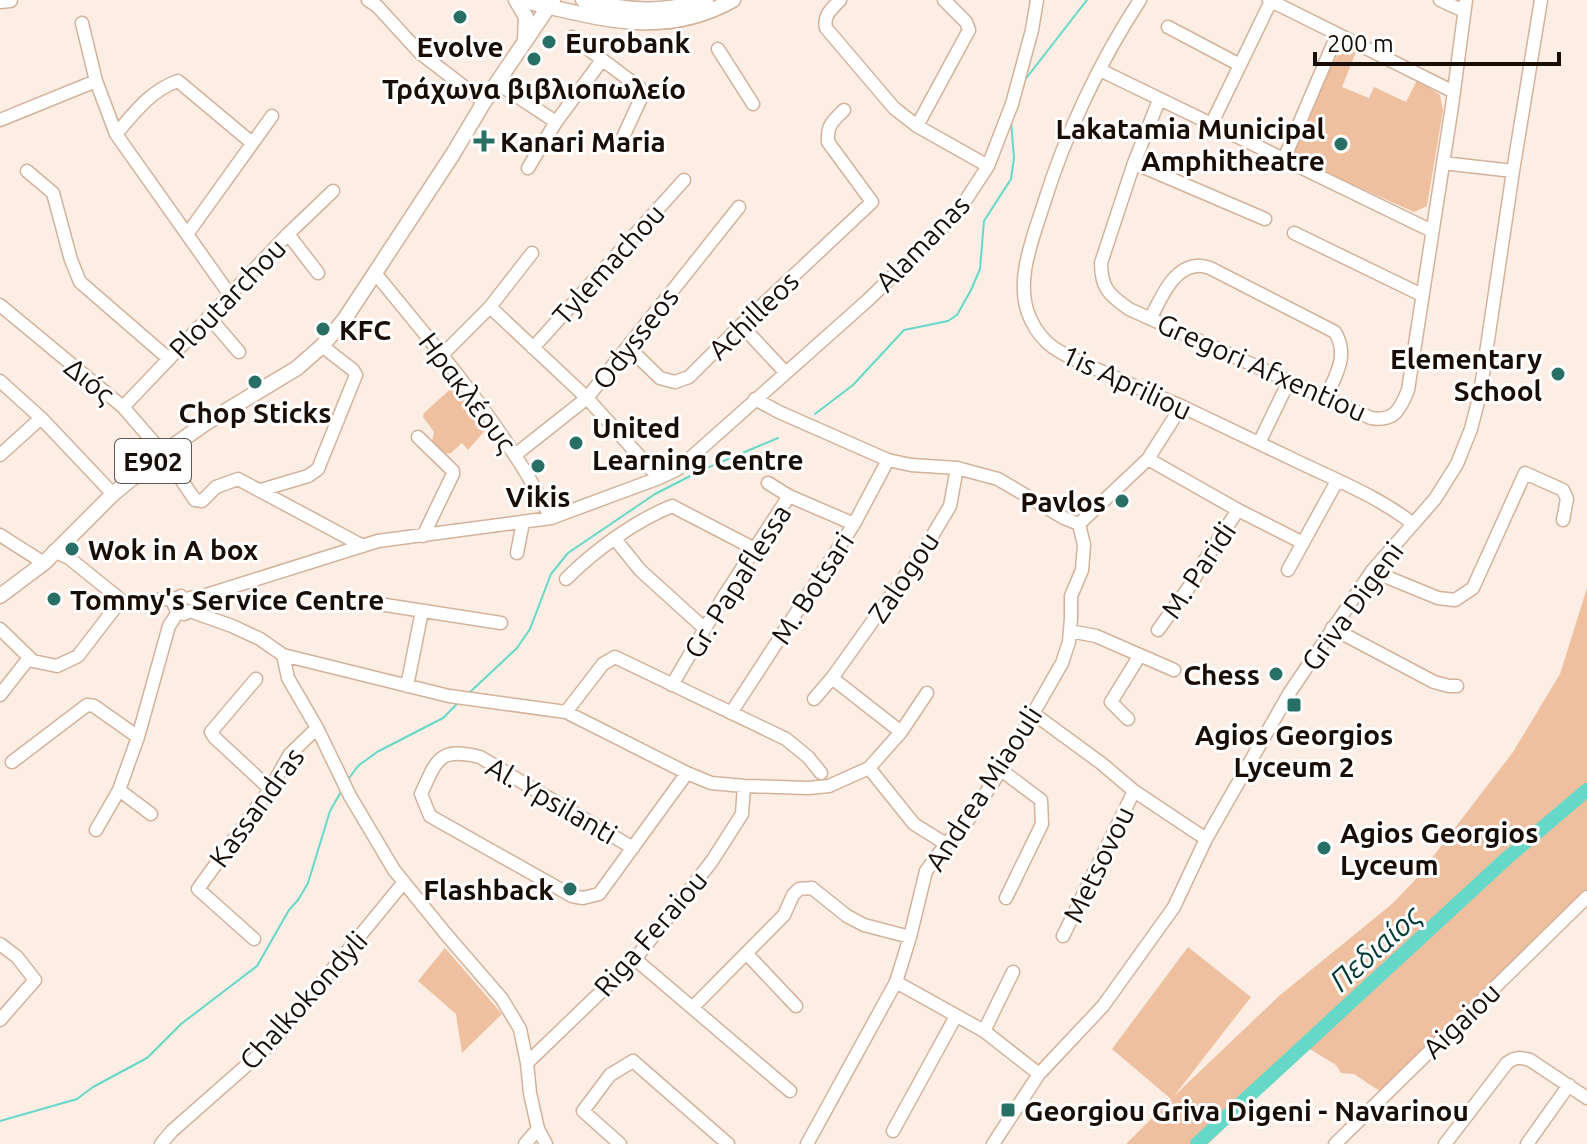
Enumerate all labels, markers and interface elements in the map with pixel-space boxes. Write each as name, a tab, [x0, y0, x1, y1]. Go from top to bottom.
marker: Evolve	[451, 8, 469, 26]
scale bar	[1315, 16, 1559, 66]
place label: Eurobank	[565, 27, 690, 58]
text: 200 m	[1327, 30, 1394, 57]
place label: Evolve	[416, 31, 504, 62]
marker: Eurobank	[540, 33, 558, 51]
marker: Τράχωνα βιβλιοπωλείο	[525, 50, 543, 68]
place label: Τράχωνα βιβλιοπωλείο	[382, 73, 686, 104]
place label: Lakatamia Municipal Amphitheatre	[1055, 113, 1325, 176]
place label: Kanari Maria	[500, 126, 666, 157]
marker: Kanari Maria	[475, 132, 493, 150]
marker: Lakatamia Municipal Amphitheatre	[1332, 135, 1350, 153]
street label: Alamanas	[869, 189, 975, 297]
street label: Tylemachou	[546, 197, 670, 331]
street label: Ploutarchou	[162, 232, 292, 364]
street label: Achilleos	[702, 265, 804, 365]
street label: Odysseos	[586, 281, 684, 395]
street label: Gregori Afxentiou	[1153, 307, 1371, 427]
place label: KFC	[339, 314, 391, 345]
marker: KFC	[314, 320, 332, 338]
street label: Ηρακλέους	[412, 326, 523, 458]
street label: 1is Apriliou	[1057, 338, 1197, 426]
place label: Elementary School	[1390, 343, 1542, 406]
street label: Διός	[59, 351, 121, 410]
marker: Elementary School	[1549, 365, 1567, 383]
marker: Chop Sticks	[246, 373, 264, 391]
place label: Chop Sticks	[179, 397, 331, 428]
place label: United Learning Centre	[592, 412, 804, 475]
marker: United Learning Centre	[567, 434, 585, 452]
road number: E902	[115, 439, 191, 483]
marker: Vikis	[529, 457, 547, 475]
place label: Vikis	[505, 481, 571, 512]
place label: Pavlos	[1020, 486, 1106, 517]
marker: Pavlos	[1113, 492, 1131, 510]
street label: Gr. Papaflessa	[677, 499, 797, 663]
street label: M. Paridi	[1155, 516, 1241, 624]
street label: M. Botsari	[764, 526, 860, 650]
street label: Zalogou	[862, 526, 944, 628]
place label: Wok in A box	[88, 534, 258, 565]
street label: Griva Digeni	[1295, 536, 1409, 676]
marker: Wok in A box	[63, 540, 81, 558]
place label: Tommy's Service Centre	[70, 584, 384, 615]
marker: Tommy's Service Centre	[45, 590, 63, 608]
place label: Chess	[1183, 659, 1260, 690]
marker: Chess	[1267, 665, 1285, 683]
marker: Agios Georgios Lyceum 2	[1285, 696, 1303, 714]
street label: Andrea Miaouli	[918, 700, 1048, 876]
place label: Agios Georgios Lyceum 2	[1195, 719, 1393, 782]
street label: Kassandras	[202, 741, 310, 873]
street label: Al. Ypsilanti	[481, 750, 623, 850]
street label: Metsovou	[1057, 801, 1139, 927]
place label: Agios Georgios Lyceum	[1340, 817, 1538, 880]
marker: Agios Georgios Lyceum	[1315, 839, 1333, 857]
street label: Riga Feraiou	[587, 864, 713, 1002]
place label: Flashback	[423, 874, 554, 905]
marker: Flashback	[561, 880, 579, 898]
water label: Πεδιαίος	[1323, 898, 1428, 998]
street label: Chalkokondyli	[233, 925, 373, 1075]
street label: Aigaiou	[1416, 976, 1506, 1064]
place label: Georgiou Griva Digeni - Navarinou	[1024, 1095, 1469, 1126]
marker: Georgiou Griva Digeni - Navarinou	[999, 1101, 1017, 1119]

